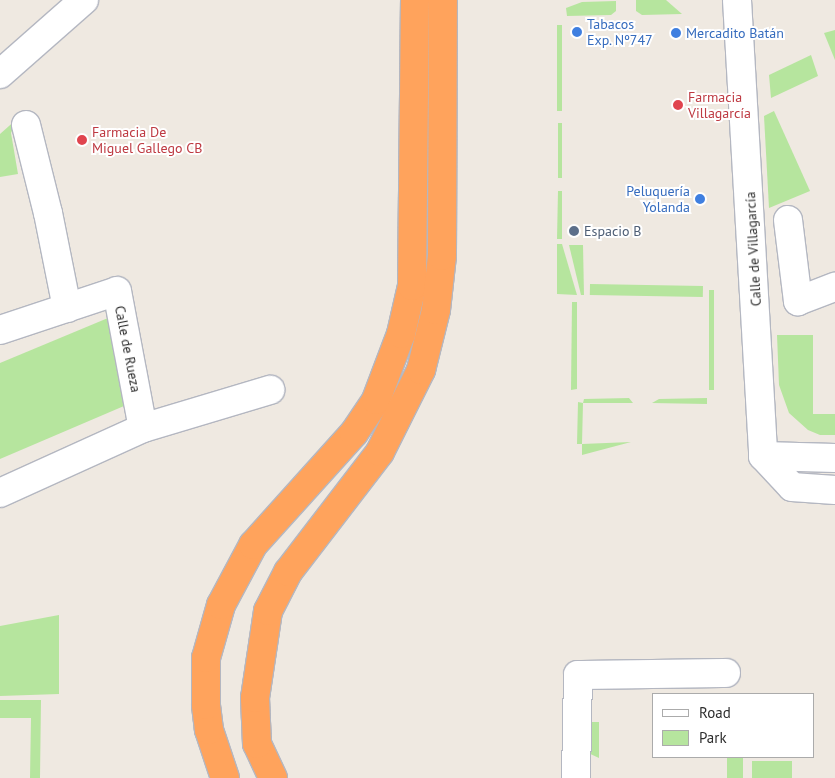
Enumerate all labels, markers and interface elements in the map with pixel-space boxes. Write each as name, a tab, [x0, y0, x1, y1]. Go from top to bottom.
place label: Tabacos Exp. Nº747	[587, 16, 654, 48]
place label: Mercadito Batán	[686, 25, 784, 41]
marker: Tabacos Exp. Nº747	[571, 26, 583, 38]
marker: Mercadito Batán	[670, 27, 682, 39]
place label: Farmacia Villagarcía	[688, 89, 751, 121]
marker: Farmacia Villagarcía	[672, 99, 684, 111]
place label: Farmacia De Miguel Gallego CB	[92, 124, 202, 156]
marker: Farmacia De Miguel Gallego CB	[76, 134, 88, 146]
place label: Peluquería Yolanda	[626, 183, 690, 216]
street label: Calle de Villagarcía	[742, 191, 764, 307]
marker: Peluquería Yolanda	[694, 193, 706, 205]
place label: Espacio B	[584, 223, 641, 239]
marker: Espacio B	[568, 225, 580, 237]
street label: Calle de Rueza	[111, 304, 145, 394]
legend	[652, 693, 815, 758]
text: Road	[699, 703, 731, 722]
text: Park	[699, 728, 727, 747]

